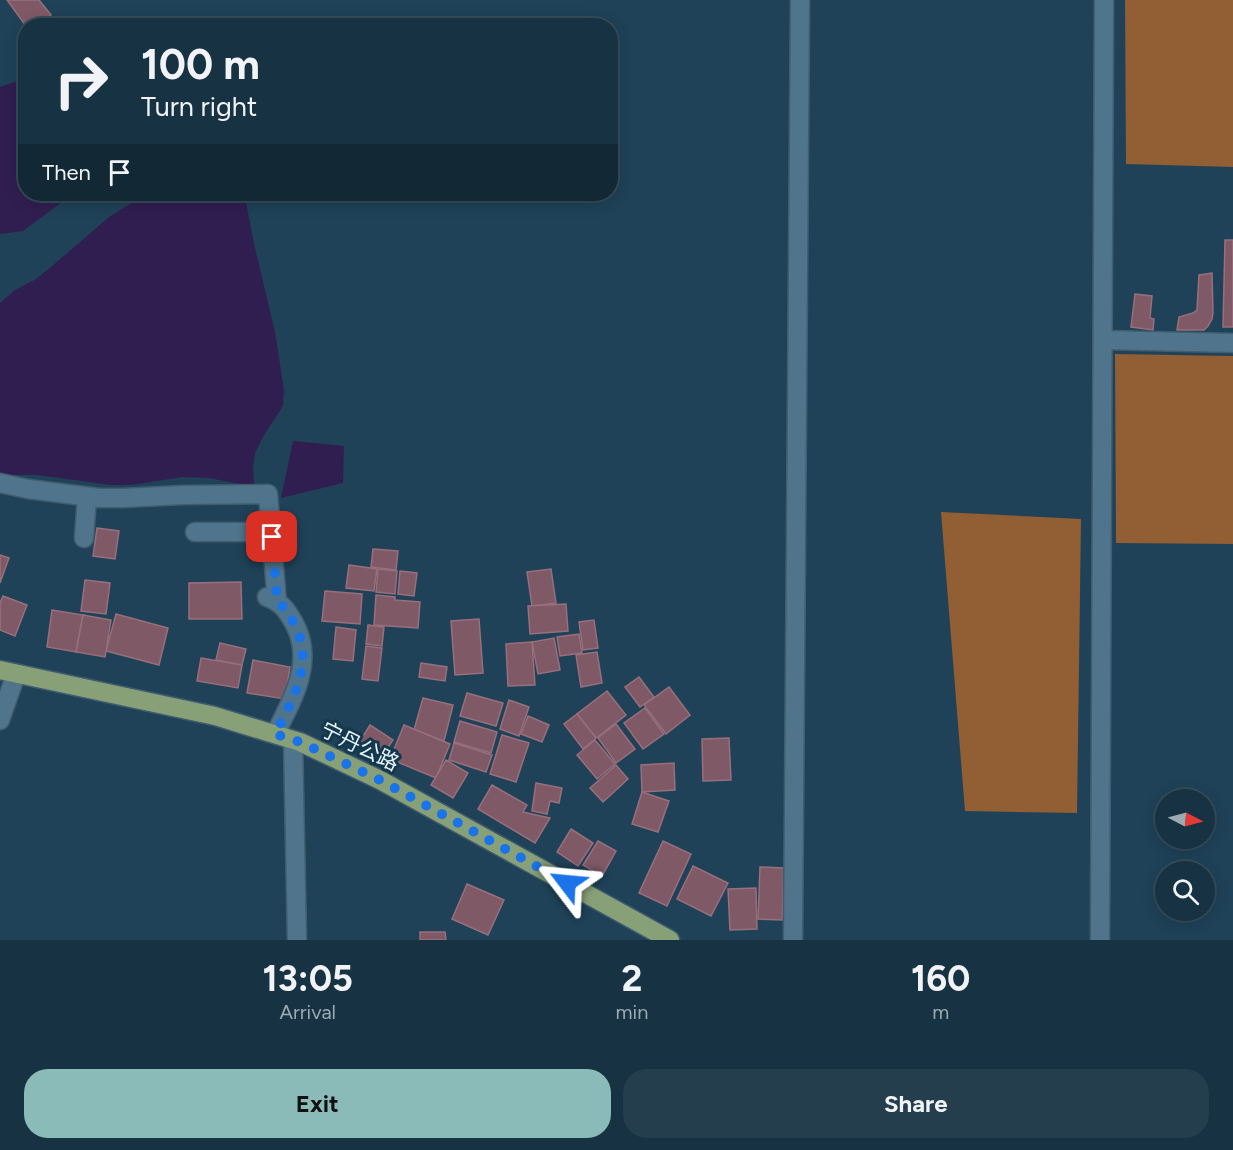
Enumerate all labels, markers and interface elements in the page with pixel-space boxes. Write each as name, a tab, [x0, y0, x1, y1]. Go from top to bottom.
text: 100 m	[141, 39, 260, 90]
icon: right	[42, 42, 120, 120]
text: Turn right	[141, 90, 257, 123]
icon: arrive	[103, 156, 136, 189]
text: Then	[42, 159, 91, 186]
pin	[246, 511, 297, 562]
icon: arrive	[255, 520, 288, 553]
street label: 宁丹公路	[317, 716, 403, 776]
north arrow	[1155, 789, 1215, 849]
map controls	[1155, 789, 1215, 921]
position arrow	[535, 851, 599, 915]
button: search	[1155, 861, 1215, 921]
text: 13:05	[263, 957, 353, 1000]
text: 2	[622, 957, 642, 1000]
text: 160	[911, 957, 970, 1000]
text: Arrival	[280, 1000, 336, 1024]
text: min	[616, 1000, 648, 1024]
text: m	[932, 1000, 949, 1024]
button: Exit	[24, 1069, 611, 1138]
button: Share	[623, 1069, 1209, 1138]

